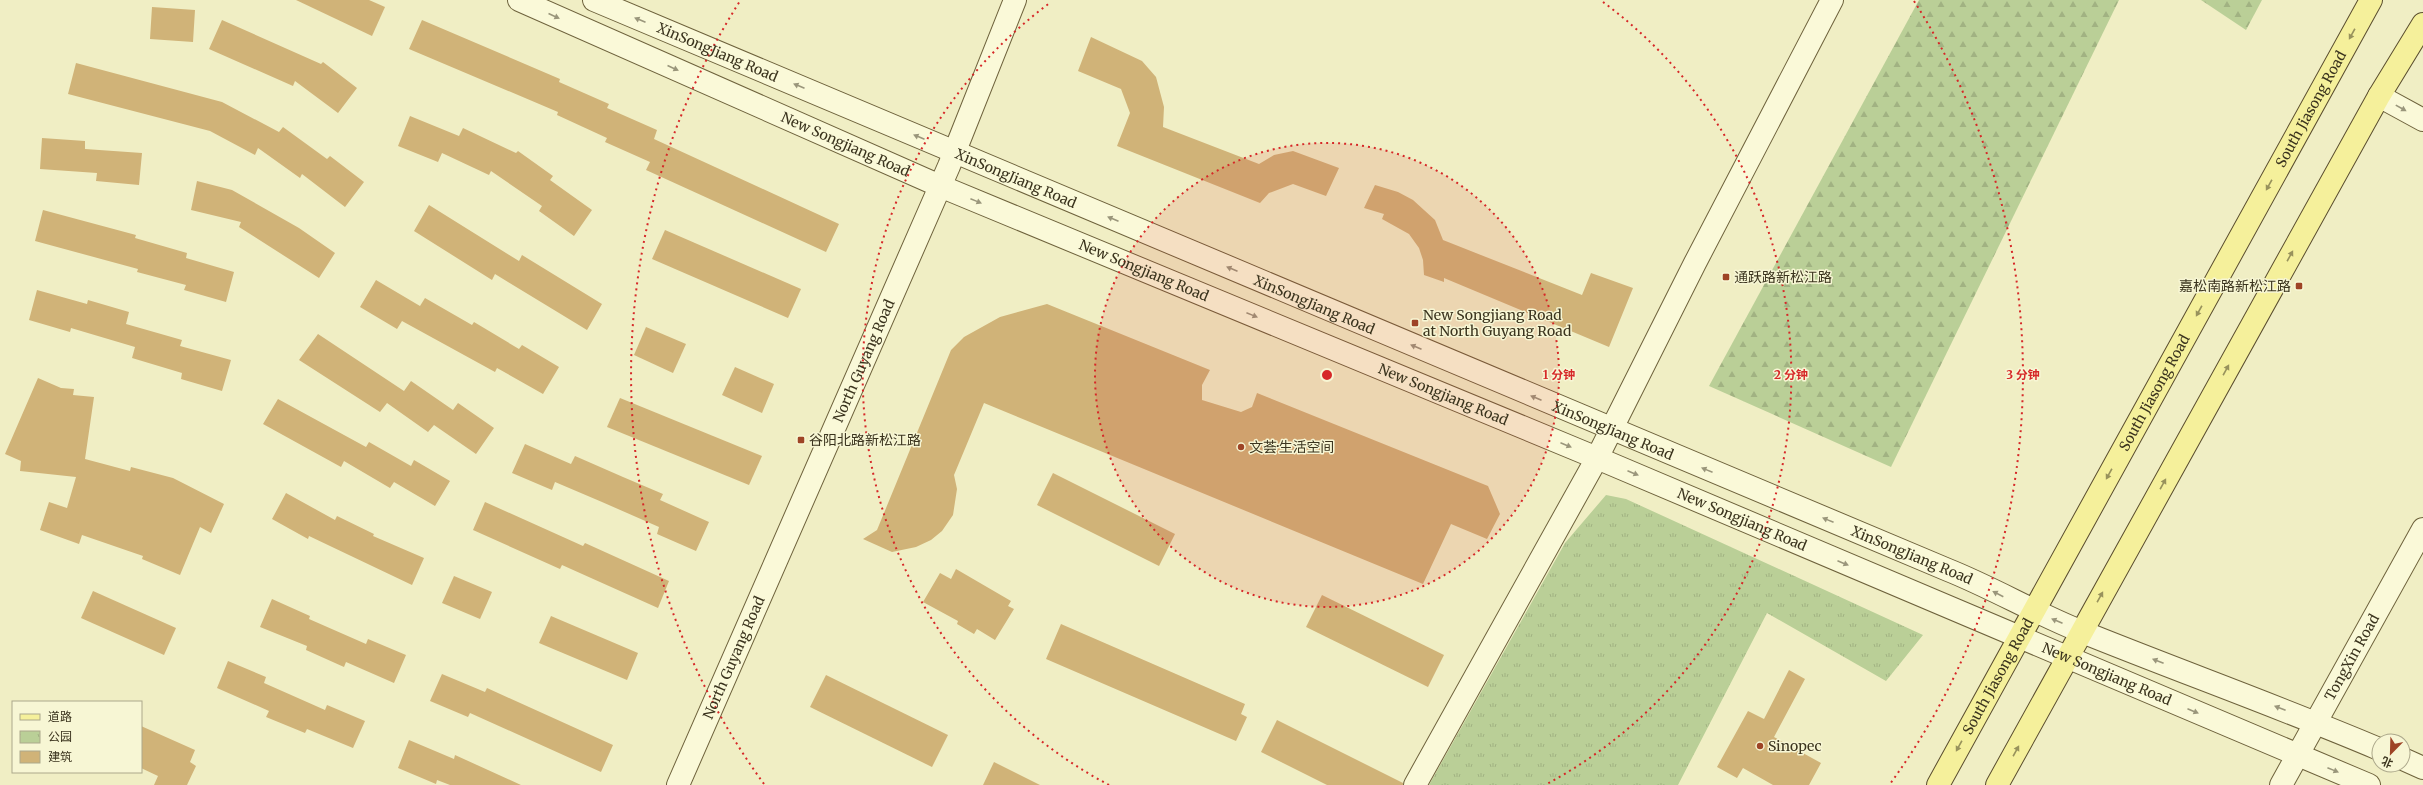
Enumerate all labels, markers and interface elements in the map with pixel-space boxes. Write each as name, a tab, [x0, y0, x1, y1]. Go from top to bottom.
one-way arrow	[549, 13, 561, 19]
one-way arrow	[634, 16, 646, 22]
street label: XinSongJiang Road	[654, 19, 781, 86]
one-way arrow	[2349, 28, 2355, 40]
street label: South Jiasong Road	[2272, 47, 2350, 170]
one-way arrow	[668, 65, 679, 71]
one-way arrow	[793, 83, 805, 90]
one-way arrow	[2395, 105, 2407, 112]
street label: New Songjiang Road	[778, 108, 913, 181]
one-way arrow	[912, 133, 924, 139]
street label: XinSongJiang Road	[952, 145, 1080, 212]
one-way arrow	[2265, 179, 2272, 191]
one-way arrow	[971, 198, 982, 204]
one-way arrow	[1106, 215, 1118, 221]
street label: New Songjiang Road	[1076, 236, 1212, 306]
one-way arrow	[2286, 250, 2293, 262]
one-way arrow	[1226, 266, 1238, 272]
place label: 通跃路新松江路	[1734, 268, 1832, 286]
street label: XinSongJiang Road	[1251, 271, 1378, 338]
marker: 通跃路新松江路	[1721, 272, 1731, 282]
place label: 嘉松南路新松江路	[2179, 277, 2291, 295]
marker: 嘉松南路新松江路	[2294, 281, 2304, 291]
street label: North Guyang Road	[829, 296, 899, 425]
one-way arrow	[2196, 305, 2203, 317]
place label: New Songjiang Road at North Guyang Road	[1423, 306, 1572, 340]
one-way arrow	[1246, 312, 1257, 318]
marker: New Songjiang Road at North Guyang Road	[1410, 318, 1420, 328]
street label: South Jiasong Road	[2115, 331, 2194, 454]
one-way arrow	[1410, 344, 1422, 350]
street label: New Songjiang Road	[1376, 360, 1511, 429]
one-way arrow	[2223, 364, 2230, 376]
text: 1 分钟	[1543, 367, 1575, 382]
text: 2 分钟	[1774, 367, 1808, 382]
text: 3 分钟	[2006, 367, 2040, 382]
centre of rings	[1320, 368, 1334, 382]
one-way arrow	[1530, 395, 1542, 402]
street label: XinSongJiang Road	[1549, 397, 1677, 464]
place label: 谷阳北路新松江路	[809, 431, 921, 449]
marker: 谷阳北路新松江路	[796, 435, 806, 445]
place label: 文荟·生活空间	[1249, 438, 1335, 456]
marker: 文荟·生活空间	[1236, 442, 1246, 452]
one-way arrow	[1560, 442, 1571, 448]
one-way arrow	[1701, 467, 1713, 473]
one-way arrow	[2106, 468, 2113, 479]
one-way arrow	[1627, 470, 1639, 477]
one-way arrow	[2160, 478, 2167, 490]
street label: New Songjiang Road	[1675, 484, 1810, 555]
one-way arrow	[1822, 517, 1833, 523]
street label: XinSongJiang Road	[1848, 522, 1976, 589]
one-way arrow	[1837, 560, 1848, 566]
one-way arrow	[1993, 590, 2004, 597]
one-way arrow	[2097, 592, 2104, 603]
street label: North Guyang Road	[699, 593, 769, 722]
street label: TongXin Road	[2321, 610, 2383, 704]
street label: South Jiasong Road	[1959, 615, 2037, 738]
one-way arrow	[2051, 618, 2063, 624]
street label: New Songjiang Road	[2039, 639, 2175, 710]
one-way arrow	[2152, 658, 2164, 664]
legend	[12, 701, 142, 773]
one-way arrow	[2274, 705, 2285, 711]
one-way arrow	[2187, 708, 2199, 715]
text: 道路	[48, 709, 72, 724]
text: 公园	[48, 729, 72, 744]
north arrow	[2371, 733, 2411, 773]
place label: Sinopec	[1768, 737, 1822, 755]
one-way arrow	[1956, 740, 1963, 752]
marker: Sinopec	[1755, 741, 1765, 751]
one-way arrow	[2012, 745, 2019, 757]
text: 建筑	[48, 749, 72, 764]
text: 北	[2379, 754, 2395, 771]
one-way arrow	[2328, 768, 2340, 774]

